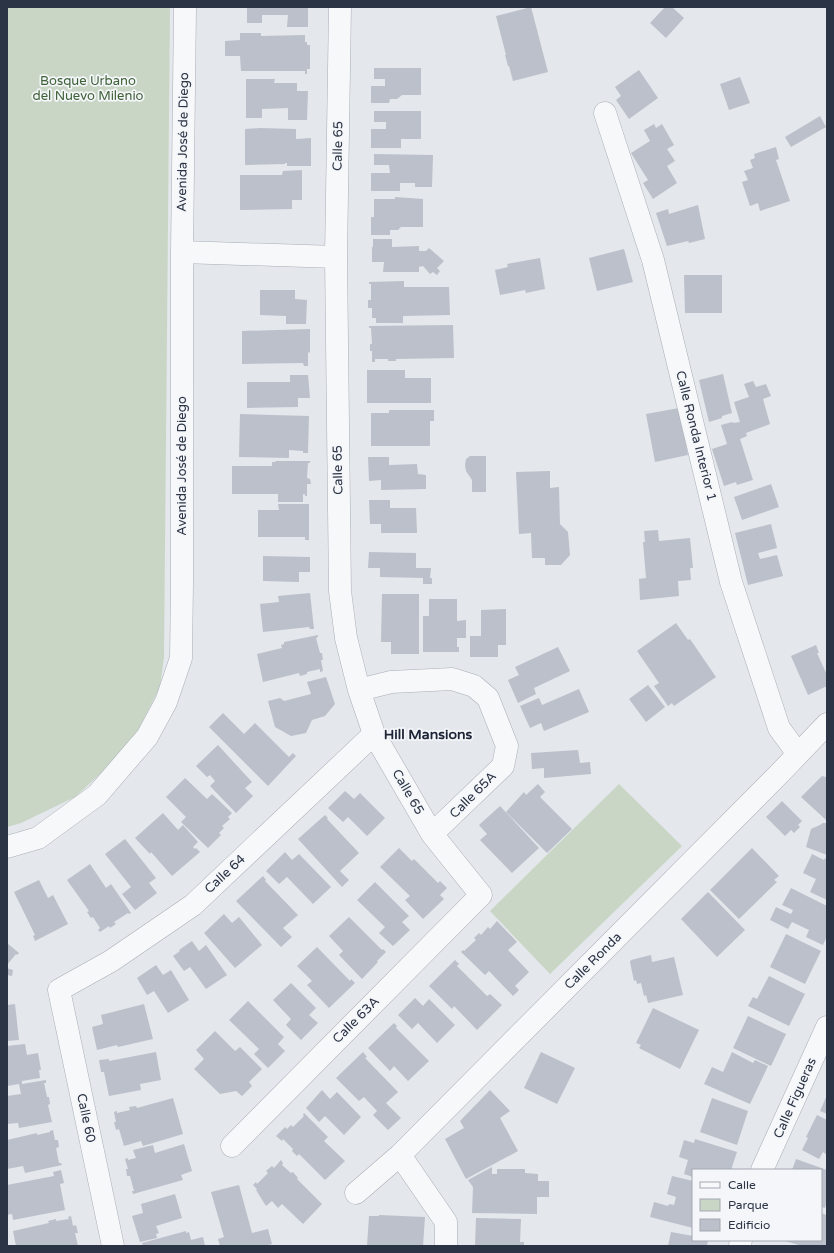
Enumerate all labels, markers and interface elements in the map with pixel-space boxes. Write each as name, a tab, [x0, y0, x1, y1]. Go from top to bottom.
street label: Avenida José de Diego	[174, 72, 192, 212]
park label: Bosque Urbano del Nuevo Milenio	[32, 73, 144, 104]
street label: Calle 65	[330, 121, 346, 171]
street label: Calle Ronda Interior 1	[672, 369, 720, 503]
street label: Avenida José de Diego	[174, 396, 190, 536]
street label: Calle 65	[330, 445, 346, 495]
district label: Hill Mansions	[384, 726, 472, 743]
street label: Calle 65	[389, 766, 427, 818]
street label: Calle 65A	[446, 768, 500, 822]
street label: Calle 64	[201, 851, 249, 897]
street label: Calle Ronda	[561, 929, 625, 993]
street label: Calle 63A	[329, 993, 383, 1047]
street label: Calle Figueras	[770, 1055, 820, 1141]
street label: Calle 60	[73, 1092, 99, 1144]
legend	[692, 1169, 822, 1241]
text: Calle	[728, 1178, 756, 1192]
text: Parque	[728, 1198, 769, 1212]
text: Edificio	[728, 1218, 770, 1232]

